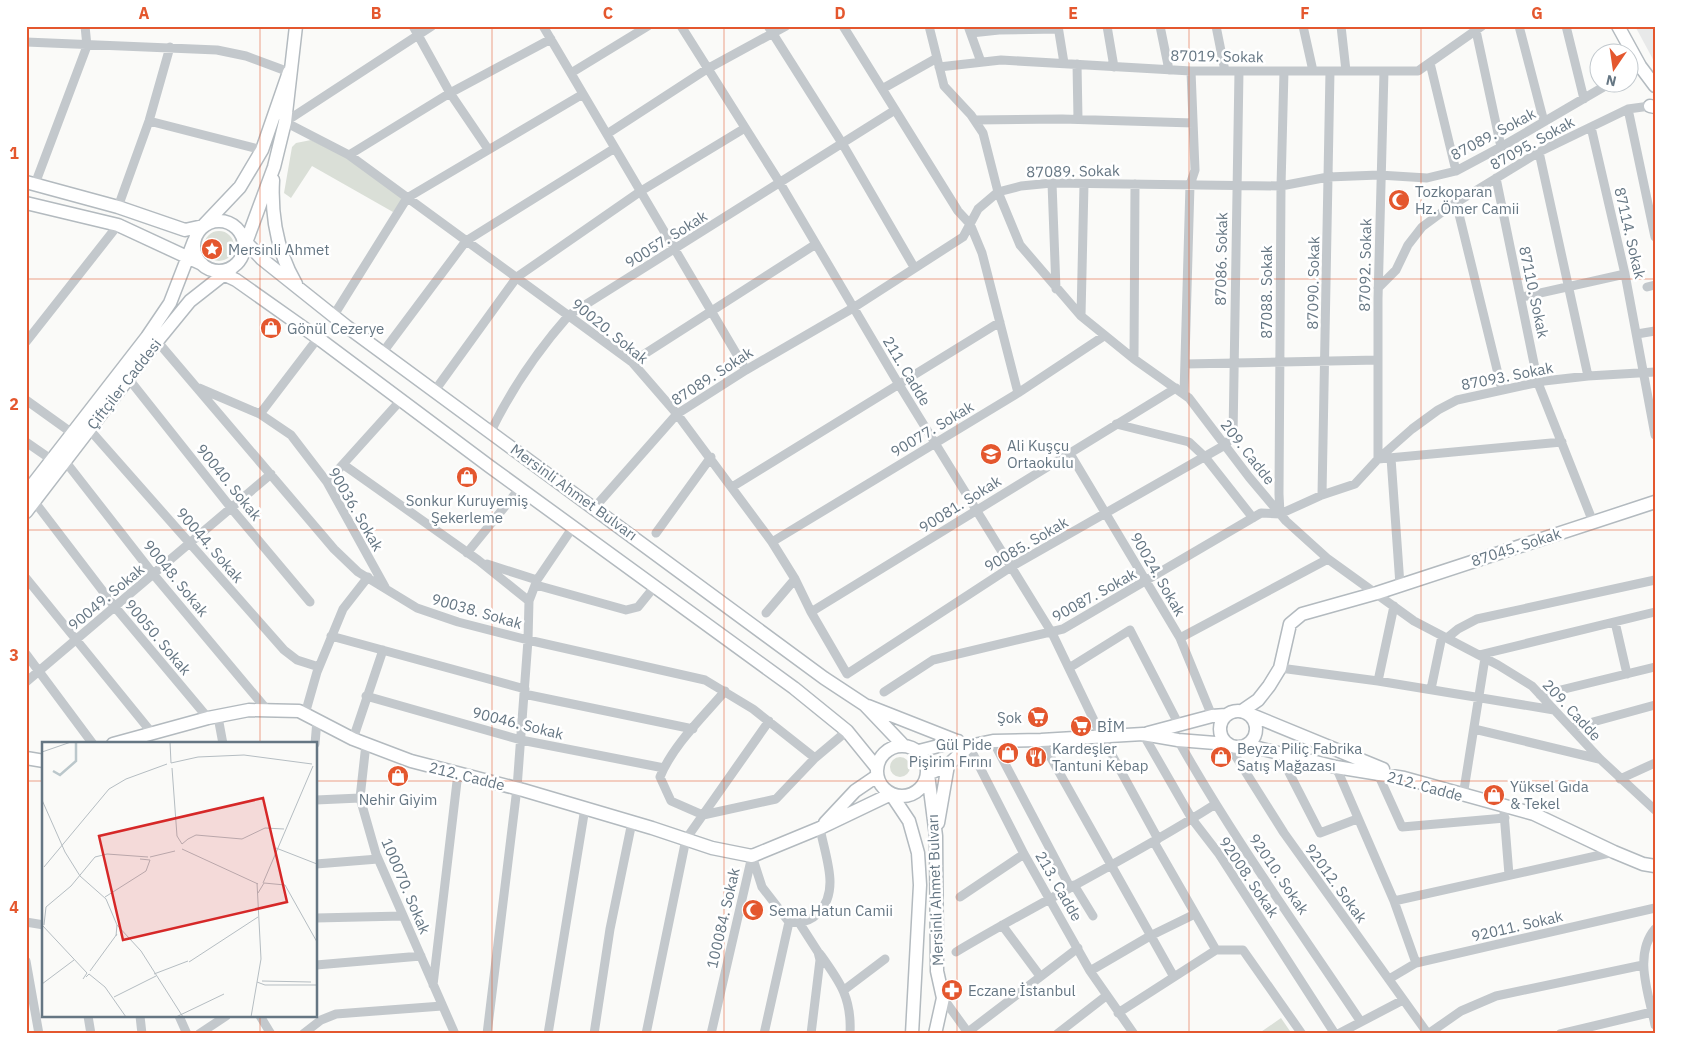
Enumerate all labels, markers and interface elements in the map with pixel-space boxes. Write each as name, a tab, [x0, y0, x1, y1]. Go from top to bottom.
text: A	[139, 3, 150, 23]
text: B	[371, 3, 382, 23]
text: C	[603, 3, 613, 23]
text: D	[834, 3, 846, 23]
text: E	[1068, 3, 1078, 23]
text: F	[1300, 3, 1310, 23]
text: G	[1531, 3, 1543, 23]
north arrow	[1588, 42, 1638, 92]
street label: 87019. Sokak	[1170, 46, 1264, 66]
text: N	[1604, 71, 1618, 91]
street label: 87089. Sokak	[1447, 104, 1539, 164]
street label: 87095. Sokak	[1487, 112, 1578, 174]
text: 1	[9, 143, 19, 163]
street label: 87089. Sokak	[1026, 161, 1120, 181]
place label: Tozkoparan Hz. Ömer Camii	[1415, 182, 1519, 218]
street label: 87114. Sokak	[1610, 185, 1650, 281]
mosque icon: Tozkoparan Hz. Ömer Camii	[1387, 188, 1411, 212]
street label: 90057. Sokak	[621, 206, 711, 272]
street label: 87086. Sokak	[1211, 212, 1231, 306]
street label: 87092. Sokak	[1355, 218, 1375, 312]
street label: 87090. Sokak	[1303, 236, 1323, 330]
place icon: Mersinli Ahmet	[200, 237, 224, 261]
place label: Mersinli Ahmet	[228, 240, 330, 259]
street label: 87110. Sokak	[1515, 244, 1553, 340]
street label: 87088. Sokak	[1257, 245, 1276, 339]
street label: 90020. Sokak	[568, 294, 652, 368]
shop icon: Gönül Cezerye	[259, 316, 283, 340]
place label: Gönül Cezerye	[287, 319, 384, 338]
street label: 211. Cadde	[879, 333, 935, 409]
street label: Çiftçiler Caddesi	[83, 335, 165, 433]
street label: 87089. Sokak	[668, 343, 756, 409]
street label: 87093. Sokak	[1459, 358, 1555, 394]
text: 2	[9, 394, 19, 414]
street label: 90077. Sokak	[887, 397, 977, 461]
street label: 209. Cadde	[1217, 416, 1279, 488]
place label: Ali Kuşçu Ortaokulu	[1007, 436, 1074, 472]
street label: 90040. Sokak	[192, 440, 266, 524]
street label: Mersinli Ahmet Bulvarı	[507, 440, 641, 544]
school or university icon: Ali Kuşçu Ortaokulu	[979, 442, 1003, 466]
street label: 90036. Sokak	[324, 464, 388, 554]
shop icon: Sonkur Kuruyemiş Şekerleme	[455, 465, 479, 489]
street label: 90081. Sokak	[915, 471, 1005, 537]
place label: Sonkur Kuruyemiş Şekerleme	[406, 491, 528, 527]
street label: 90044. Sokak	[172, 503, 248, 587]
street label: 90085. Sokak	[981, 512, 1071, 576]
street label: 87045. Sokak	[1469, 523, 1563, 570]
street label: 90024. Sokak	[1126, 529, 1190, 619]
street label: 90048. Sokak	[139, 536, 213, 620]
street label: 90049. Sokak	[64, 560, 148, 634]
street label: 90087. Sokak	[1049, 564, 1140, 626]
street label: 90038. Sokak	[429, 589, 525, 633]
street label: 90050. Sokak	[121, 595, 195, 679]
text: 3	[9, 645, 19, 665]
street label: 209. Cadde	[1539, 675, 1605, 745]
street label: 90046. Sokak	[470, 702, 566, 744]
supermarket icon: Şok	[1026, 705, 1050, 729]
place label: Şok	[997, 708, 1022, 727]
supermarket icon: BİM	[1069, 714, 1093, 738]
place label: BİM	[1097, 717, 1125, 736]
place label: Gül Pide Pişirim Fırını	[909, 735, 992, 771]
place label: Kardeşler Tantuni Kebap	[1052, 739, 1148, 775]
place label: Beyza Piliç Fabrika Satış Mağazası	[1237, 739, 1362, 775]
shop icon: Gül Pide Pişirim Fırını	[996, 741, 1020, 765]
inset map	[42, 742, 318, 1018]
restaurant icon: Kardeşler Tantuni Kebap	[1024, 745, 1048, 769]
shop icon: Beyza Piliç Fabrika Satış Mağazası	[1209, 745, 1233, 769]
street label: 212. Cadde	[427, 757, 507, 795]
shop icon: Nehir Giyim	[386, 764, 410, 788]
street label: 212. Cadde	[1385, 767, 1465, 805]
place label: Yüksel Gıda & Tekel	[1510, 777, 1589, 813]
shop icon: Yüksel Gıda & Tekel	[1482, 783, 1506, 807]
place label: Nehir Giyim	[359, 790, 437, 809]
street label: Mersinli Ahmet Bulvarı	[923, 814, 947, 966]
street label: 92010. Sokak	[1245, 830, 1313, 918]
street label: 92008. Sokak	[1215, 833, 1283, 921]
street label: 100070. Sokak	[377, 835, 435, 937]
street label: 92012. Sokak	[1301, 840, 1371, 926]
street label: 213. Cadde	[1031, 848, 1087, 924]
street label: 100084. Sokak	[702, 866, 744, 970]
text: 4	[9, 897, 19, 917]
mosque icon: Sema Hatun Camii	[741, 898, 765, 922]
place label: Sema Hatun Camii	[769, 901, 893, 920]
street label: 92011. Sokak	[1469, 906, 1565, 946]
pharmacy icon: Eczane İstanbul	[940, 978, 964, 1002]
place label: Eczane İstanbul	[968, 981, 1076, 1000]

